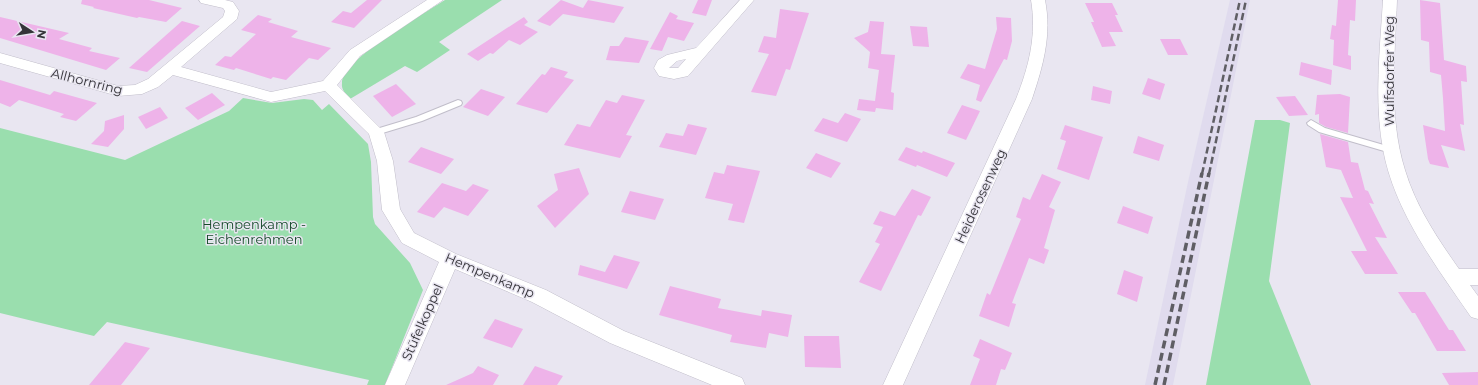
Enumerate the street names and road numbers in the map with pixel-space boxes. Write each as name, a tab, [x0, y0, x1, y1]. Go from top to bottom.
street label: Wulfsdorfer Weg	[1381, 16, 1397, 126]
street label: Allhornring	[49, 64, 125, 98]
street label: Heiderosenweg	[951, 146, 1009, 246]
street label: Hempenkamp	[443, 249, 537, 301]
street label: Stüfelkoppel	[398, 281, 446, 363]

